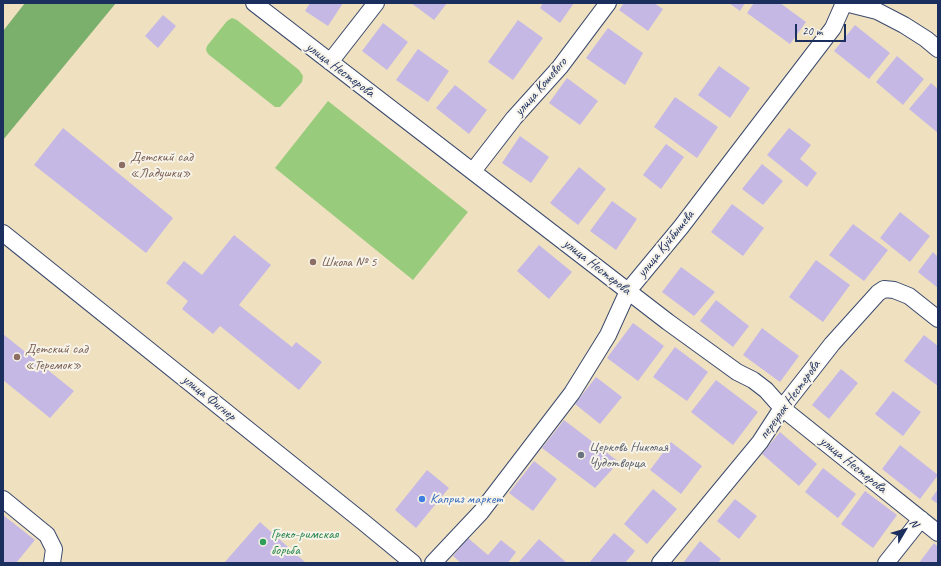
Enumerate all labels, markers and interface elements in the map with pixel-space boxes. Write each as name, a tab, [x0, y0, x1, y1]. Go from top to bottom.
scale bar	[797, 16, 848, 42]
text: 20 m	[802, 23, 822, 39]
street label: улица Нестерова	[302, 39, 378, 101]
street label: улица Кошевого	[511, 54, 571, 120]
place label: Детский сад «Ладушки»	[130, 149, 193, 182]
marker: Детский сад «Ладушки»	[117, 160, 127, 170]
street label: улица Куйбышева	[634, 207, 698, 281]
street label: улица Нестерова	[560, 235, 634, 299]
place label: Школа № 5	[321, 254, 377, 270]
marker: Школа № 5	[308, 257, 318, 267]
place label: Детский сад «Теремок»	[25, 341, 88, 374]
marker: Детский сад «Теремок»	[12, 352, 22, 362]
street label: переулок Нестерова	[756, 357, 824, 443]
street label: улица Фигнер	[179, 371, 239, 425]
street label: улица Нестерова	[816, 433, 890, 497]
place label: Церковь Николая Чудотворца	[589, 439, 668, 472]
marker: Церковь Николая Чудотворца	[576, 450, 586, 460]
place label: Каприз маркет	[430, 491, 502, 507]
marker: Каприз маркет	[417, 494, 427, 504]
north arrow	[885, 510, 925, 550]
text: N	[907, 516, 922, 530]
place label: Греко-римская борьба	[271, 526, 338, 558]
marker: Греко-римская борьба	[258, 537, 268, 547]

